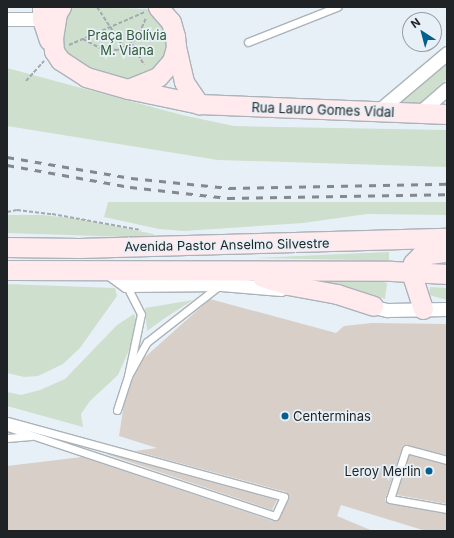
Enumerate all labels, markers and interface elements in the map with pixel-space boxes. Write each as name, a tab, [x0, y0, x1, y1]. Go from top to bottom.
north arrow	[402, 12, 442, 52]
text: N	[408, 15, 423, 31]
park label: Praça Bolívia M. Viana	[87, 28, 167, 59]
street label: Rua Lauro Gomes Vidal	[251, 100, 395, 120]
street label: Avenida Pastor Anselmo Silvestre	[124, 235, 330, 255]
place label: Centerminas	[293, 408, 371, 424]
marker: Centerminas	[280, 411, 290, 421]
place label: Leroy Merlin	[344, 463, 421, 479]
marker: Leroy Merlin	[424, 466, 434, 476]

